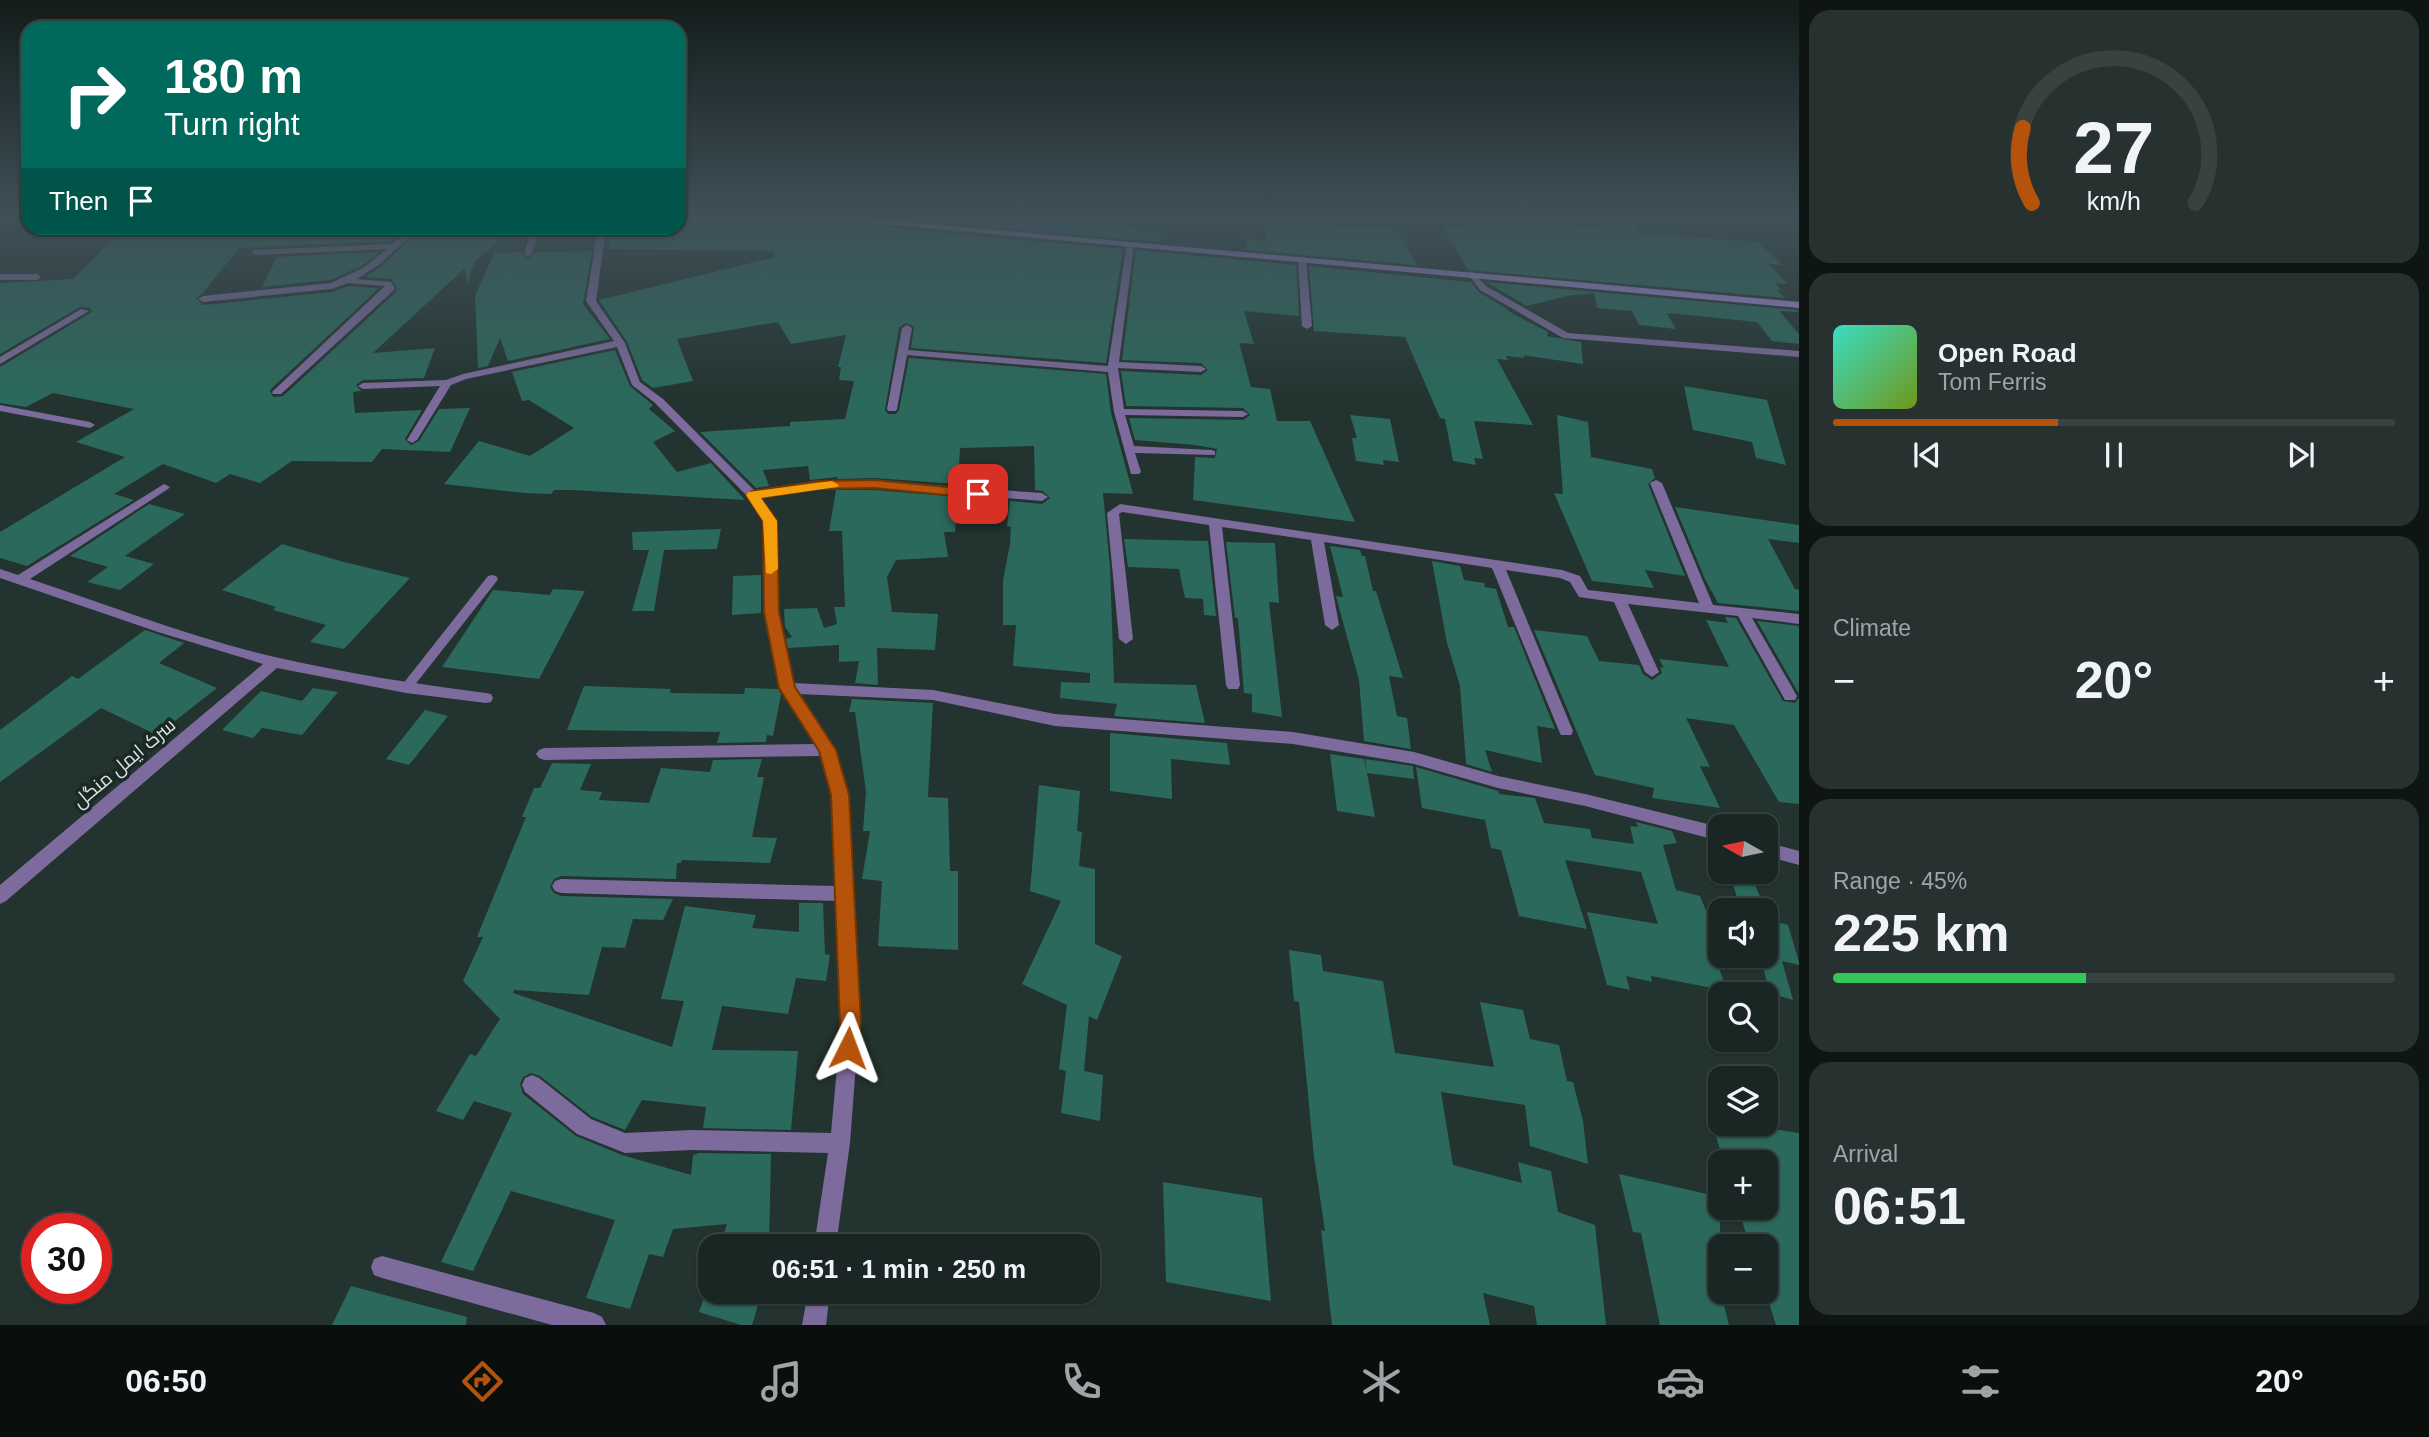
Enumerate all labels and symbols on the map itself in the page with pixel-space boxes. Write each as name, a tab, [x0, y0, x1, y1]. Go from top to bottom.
pin	[948, 464, 1008, 524]
street label: سرک ایمل منگل	[68, 714, 180, 813]
north arrow	[1708, 814, 1778, 884]
position arrow	[811, 1011, 885, 1085]
speed limit sign: 30	[21, 1213, 112, 1304]

